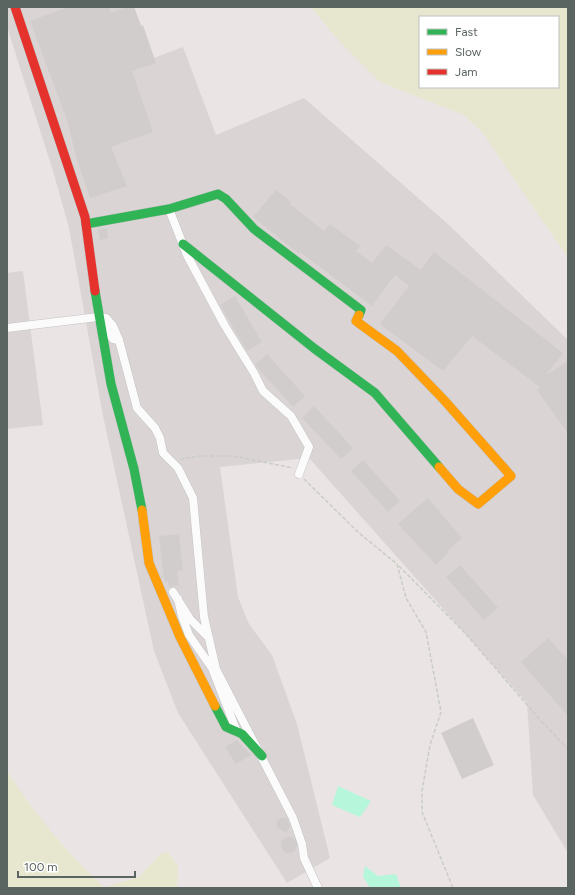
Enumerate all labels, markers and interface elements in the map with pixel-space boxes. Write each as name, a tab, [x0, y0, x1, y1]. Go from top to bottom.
legend	[419, 16, 559, 88]
text: Fast	[455, 25, 478, 39]
text: Slow	[455, 45, 482, 59]
text: Jam	[455, 65, 478, 79]
scale bar	[18, 853, 135, 879]
text: 100 m	[24, 860, 58, 874]

